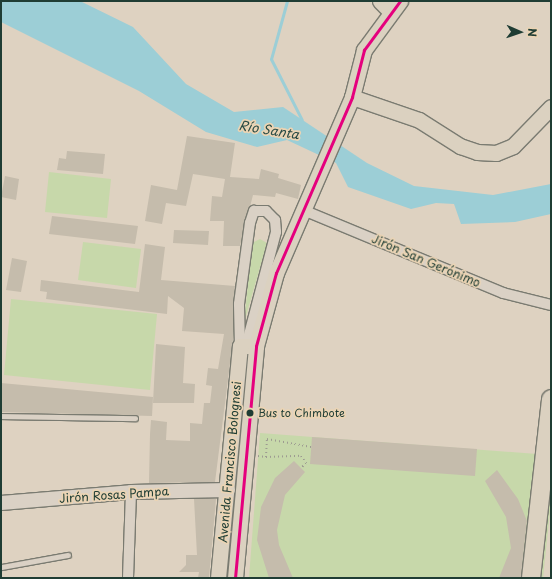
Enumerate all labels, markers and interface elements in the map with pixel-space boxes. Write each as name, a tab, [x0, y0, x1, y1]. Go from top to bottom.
north arrow	[500, 12, 540, 52]
text: N	[524, 28, 541, 37]
water label: Río Santa	[237, 117, 301, 143]
street label: Jirón San Gerónimo	[370, 232, 482, 290]
street label: Avenida Francisco Bolognesi	[216, 380, 244, 544]
place label: Bus to Chimbote	[258, 406, 345, 420]
marker: Bus to Chimbote	[245, 408, 255, 418]
street label: Jirón Rosas Pampa	[59, 484, 169, 506]

